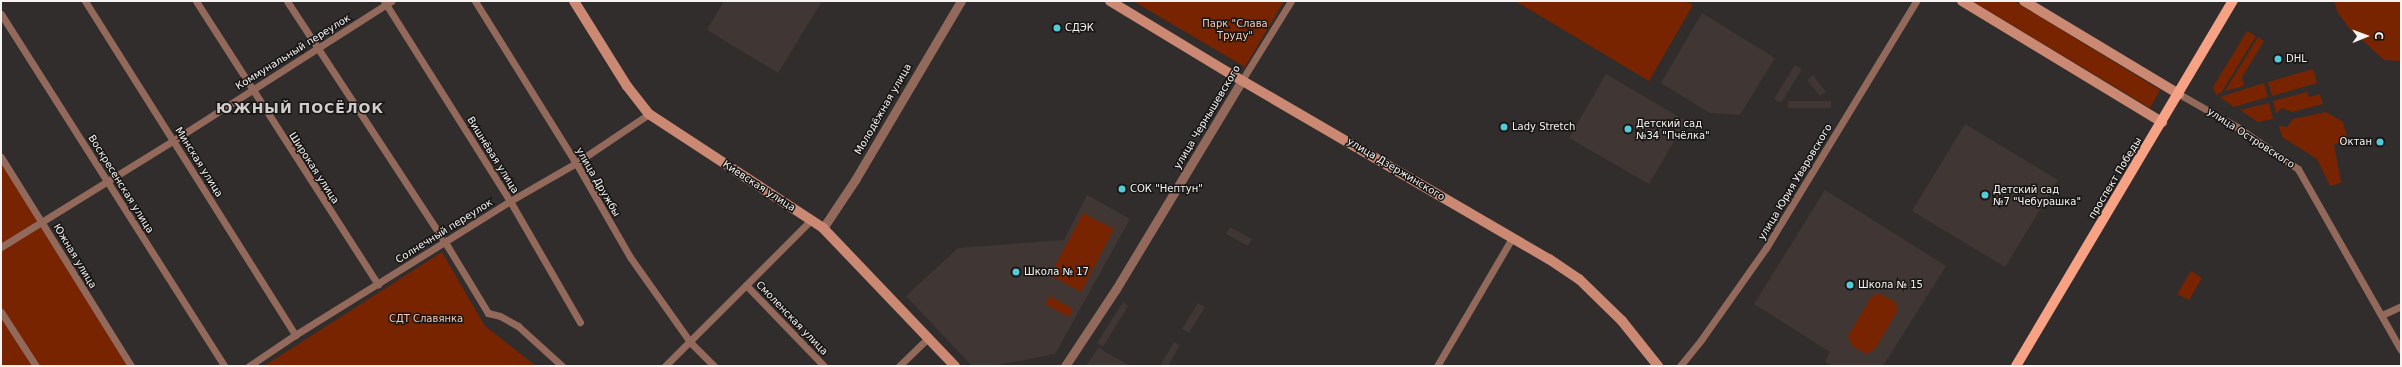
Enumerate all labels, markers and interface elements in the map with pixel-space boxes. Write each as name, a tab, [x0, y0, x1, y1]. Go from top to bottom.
street label: Коммунальный переулок	[233, 12, 353, 92]
north arrow	[2346, 16, 2386, 56]
park label: Парк "Слава Труду"	[1202, 17, 1268, 40]
place label: СДЭК	[1065, 22, 1094, 34]
marker: СДЭК	[1052, 23, 1062, 33]
text: С	[2372, 32, 2385, 40]
place label: DHL	[2286, 53, 2307, 65]
marker: DHL	[2273, 54, 2283, 64]
street label: Молодёжная улица	[852, 61, 914, 157]
street label: улица Чернышевского	[1171, 63, 1243, 171]
district label: ЮЖНЫЙ ПОСЁЛОК	[216, 100, 384, 116]
street label: улица Островского	[2205, 105, 2297, 171]
street label: Вишнёвая улица	[465, 114, 521, 196]
place label: Детский сад №34 "Пчёлка"	[1636, 117, 1710, 140]
place label: Lady Stretch	[1512, 121, 1575, 133]
marker: Lady Stretch	[1499, 122, 1509, 132]
street label: улица Юрия Уваровского	[1756, 122, 1834, 242]
marker: Детский сад №34 "Пчёлка"	[1623, 124, 1633, 134]
street label: Минская улица	[173, 125, 225, 199]
street label: Широкая улица	[286, 130, 342, 206]
street label: Воскресенская улица	[86, 133, 156, 235]
street label: улица Дзержинского	[1345, 135, 1447, 203]
street label: проспект Победы	[2086, 135, 2144, 221]
place label: Октан	[2340, 136, 2372, 148]
marker: Октан	[2375, 137, 2385, 147]
street label: улица Дружбы	[573, 145, 623, 219]
street label: Киевская улица	[720, 158, 798, 214]
place label: СОК "Нептун"	[1130, 183, 1203, 195]
place label: Детский сад №7 "Чебурашка"	[1993, 183, 2081, 206]
marker: СОК "Нептун"	[1117, 184, 1127, 194]
marker: Детский сад №7 "Чебурашка"	[1980, 190, 1990, 200]
street label: Солнечный переулок	[393, 196, 495, 266]
street label: Южная улица	[51, 221, 99, 291]
place label: Школа № 17	[1024, 266, 1089, 278]
marker: Школа № 17	[1011, 267, 1021, 277]
street label: Смоленская улица	[754, 278, 830, 358]
place label: Школа № 15	[1858, 279, 1923, 291]
marker: Школа № 15	[1845, 280, 1855, 290]
park label: СДТ Славянка	[389, 313, 463, 325]

